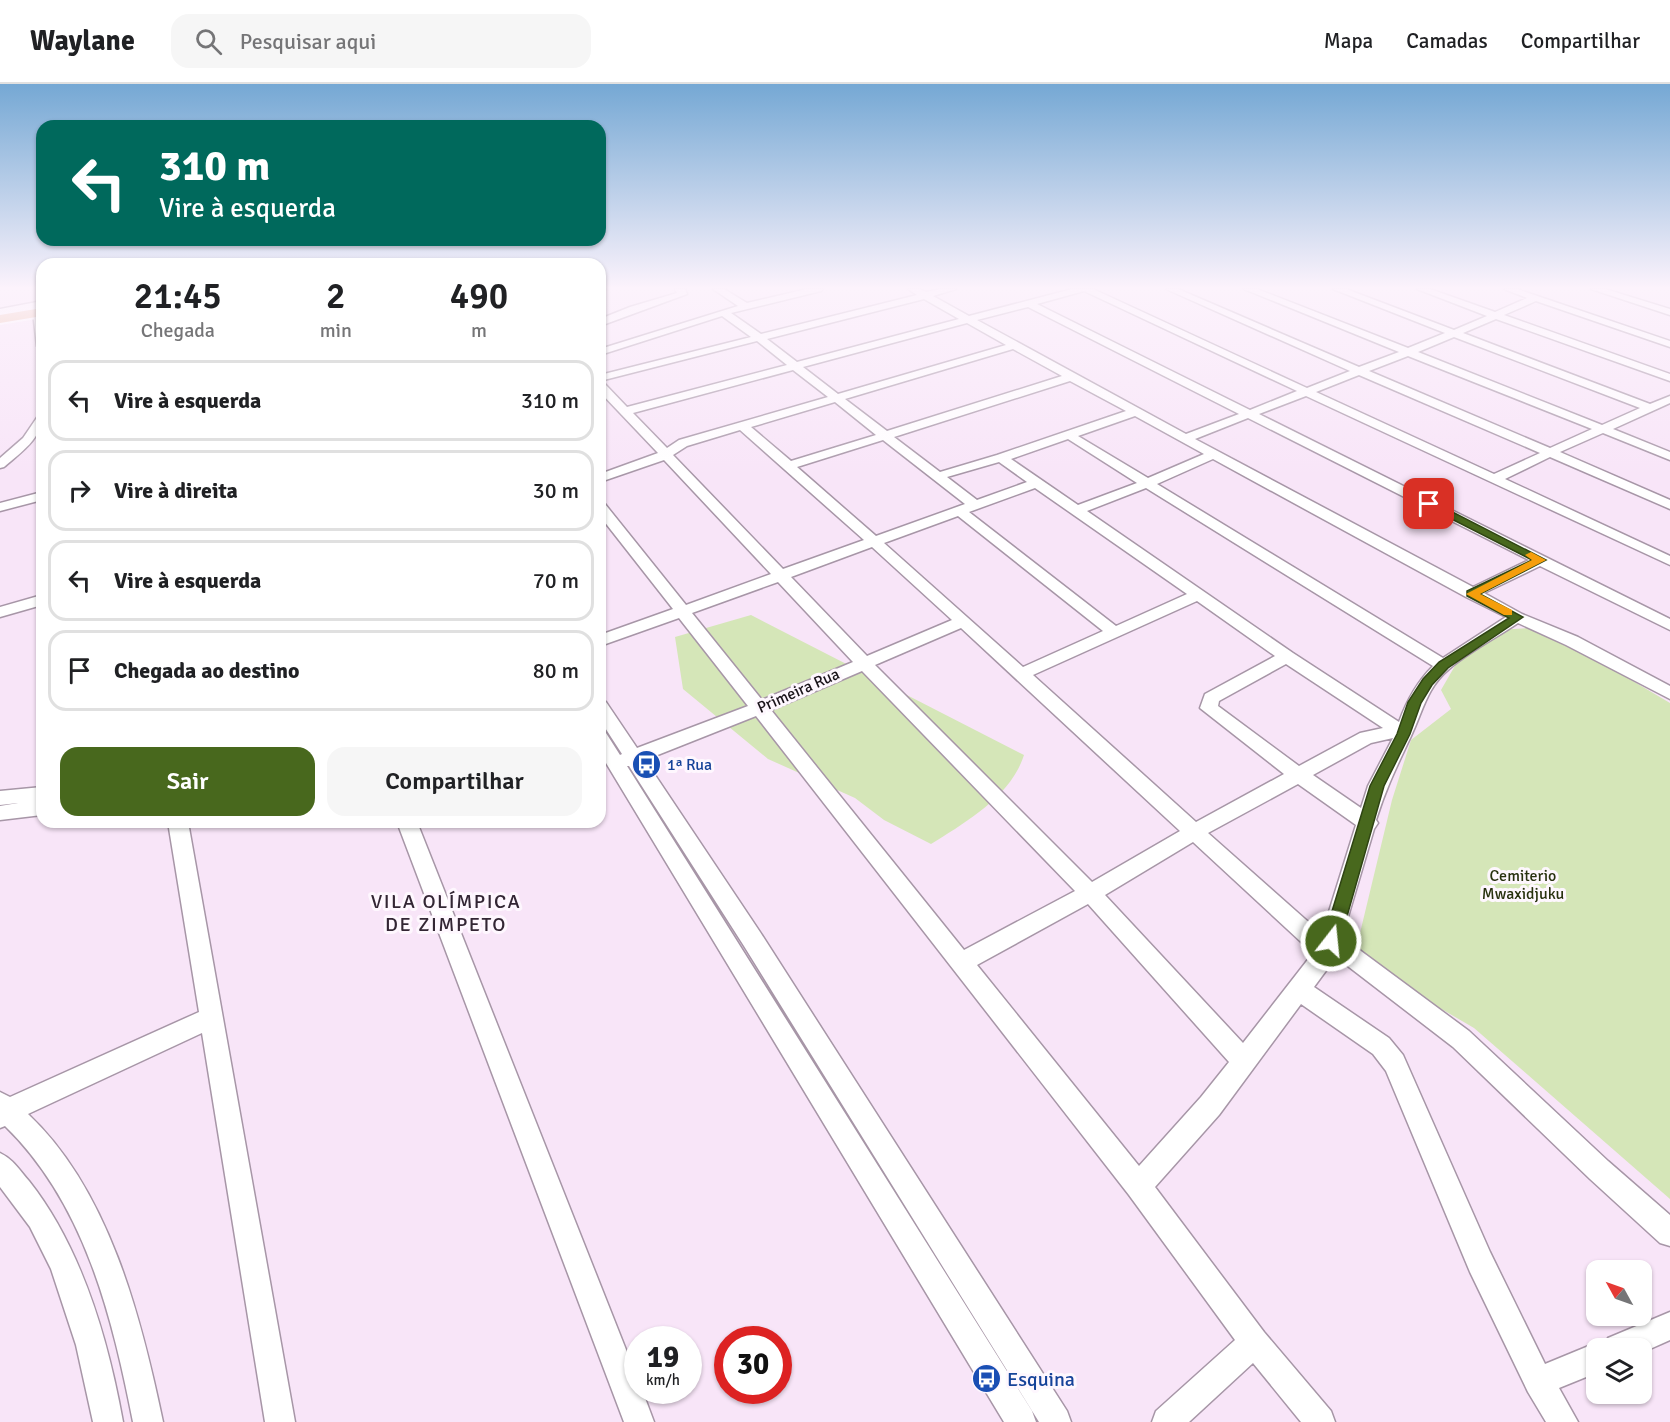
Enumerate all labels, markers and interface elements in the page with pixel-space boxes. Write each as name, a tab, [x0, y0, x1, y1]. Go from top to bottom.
search box	[171, 14, 591, 68]
text: Waylane	[30, 24, 135, 58]
icon: search	[192, 25, 225, 58]
text: Pesquisar aqui	[240, 28, 376, 55]
text: Mapa	[1324, 28, 1373, 54]
text: Camadas	[1406, 28, 1488, 54]
text: Compartilhar	[1521, 28, 1640, 54]
text: 310 m	[159, 141, 270, 192]
icon: left	[60, 144, 138, 222]
text: Vire à esquerda	[159, 192, 336, 225]
text: 21:45	[134, 274, 222, 319]
text: 2	[326, 274, 346, 319]
text: 490	[450, 274, 508, 319]
text: Chegada	[141, 318, 215, 343]
text: min	[320, 318, 352, 343]
text: m	[471, 318, 487, 343]
icon: left	[63, 384, 96, 417]
text: Vire à esquerda	[114, 387, 261, 414]
text: 310 m	[521, 387, 579, 414]
icon: right	[63, 474, 96, 507]
text: Vire à direita	[114, 477, 238, 504]
text: 30 m	[533, 477, 579, 504]
pin	[1403, 478, 1454, 529]
icon: arrive	[1412, 487, 1445, 520]
icon: left	[63, 564, 96, 597]
text: Vire à esquerda	[114, 567, 261, 594]
text: 70 m	[533, 567, 579, 594]
icon: arrive	[63, 654, 96, 687]
text: Chegada ao destino	[114, 657, 300, 684]
text: 80 m	[533, 657, 579, 684]
street label: Primeira Rua	[754, 664, 843, 718]
button: Sair	[60, 747, 315, 816]
button: Compartilhar	[327, 747, 582, 816]
bus stop icon: 1ª Rua	[630, 748, 662, 780]
place label: 1ª Rua	[667, 755, 712, 775]
park label: Cemiterio Mwaxidjuku	[1482, 866, 1564, 904]
district label: VILA OLÍMPICA DE ZIMPETO	[371, 889, 521, 937]
position arrow	[1299, 909, 1363, 973]
north arrow	[1586, 1260, 1652, 1326]
map controls	[1586, 1260, 1652, 1404]
speed limit sign: 30	[714, 1326, 792, 1404]
button: layers	[1586, 1338, 1652, 1404]
text: 19	[647, 1339, 679, 1376]
bus stop icon: Esquina	[970, 1363, 1002, 1395]
place label: Esquina	[1007, 1367, 1075, 1392]
text: km/h	[646, 1371, 680, 1389]

